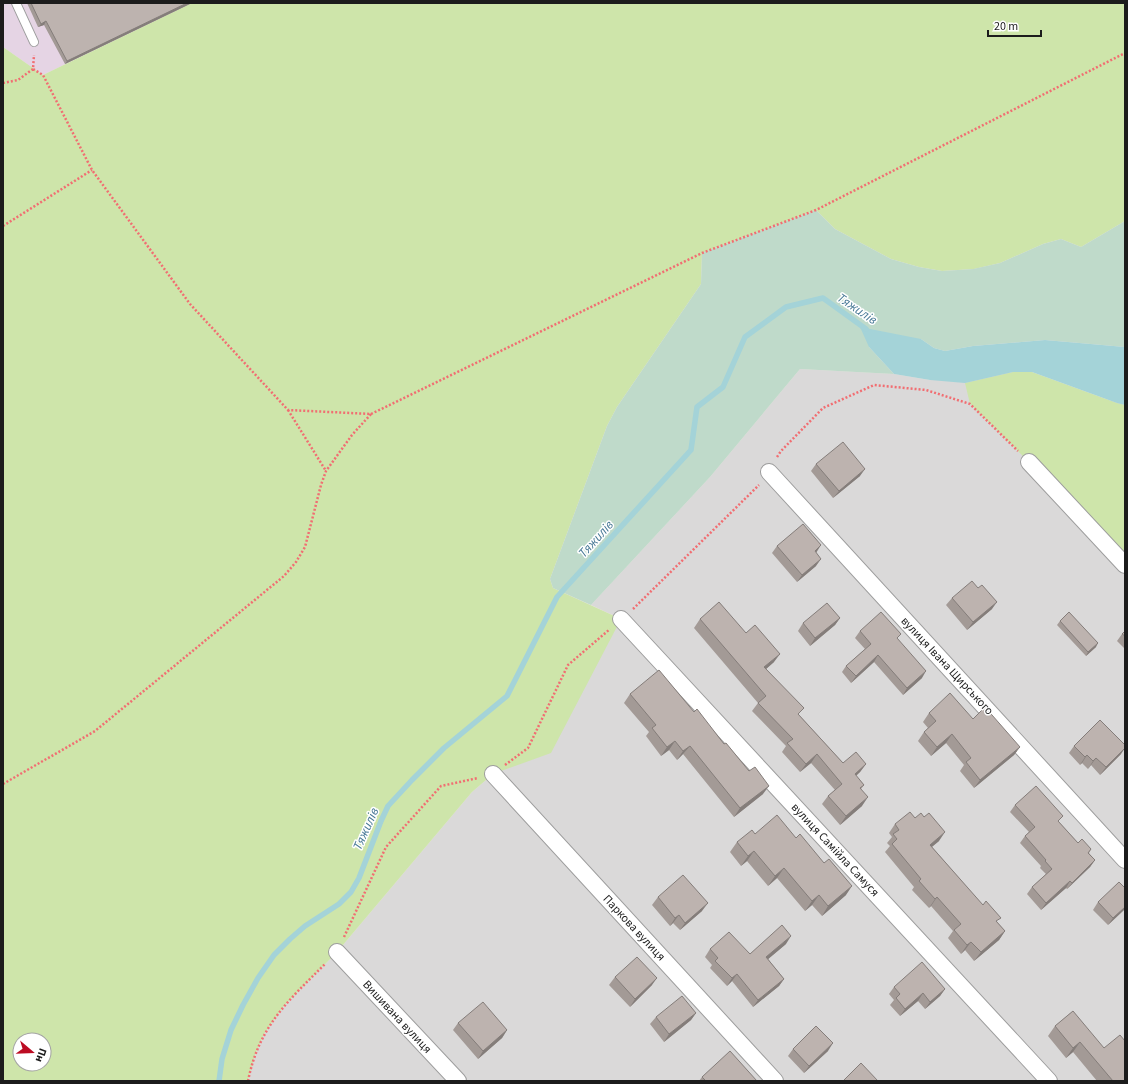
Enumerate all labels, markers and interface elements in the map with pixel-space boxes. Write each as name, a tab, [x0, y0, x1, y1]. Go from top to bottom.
scale bar	[988, 12, 1041, 38]
text: 20 m	[994, 18, 1018, 35]
water label: Тяжилів	[833, 289, 881, 329]
water label: Тяжилів	[574, 516, 618, 562]
street label: вулиця Івана Щирського	[897, 613, 997, 719]
street label: вулиця Самійла Самуся	[787, 799, 883, 901]
water label: Тяжилів	[349, 805, 383, 853]
street label: Паркова вулиця	[599, 891, 669, 965]
street label: Вишивана вулиця	[359, 977, 435, 1057]
north arrow	[12, 1032, 52, 1072]
text: Пн	[32, 1046, 50, 1064]

